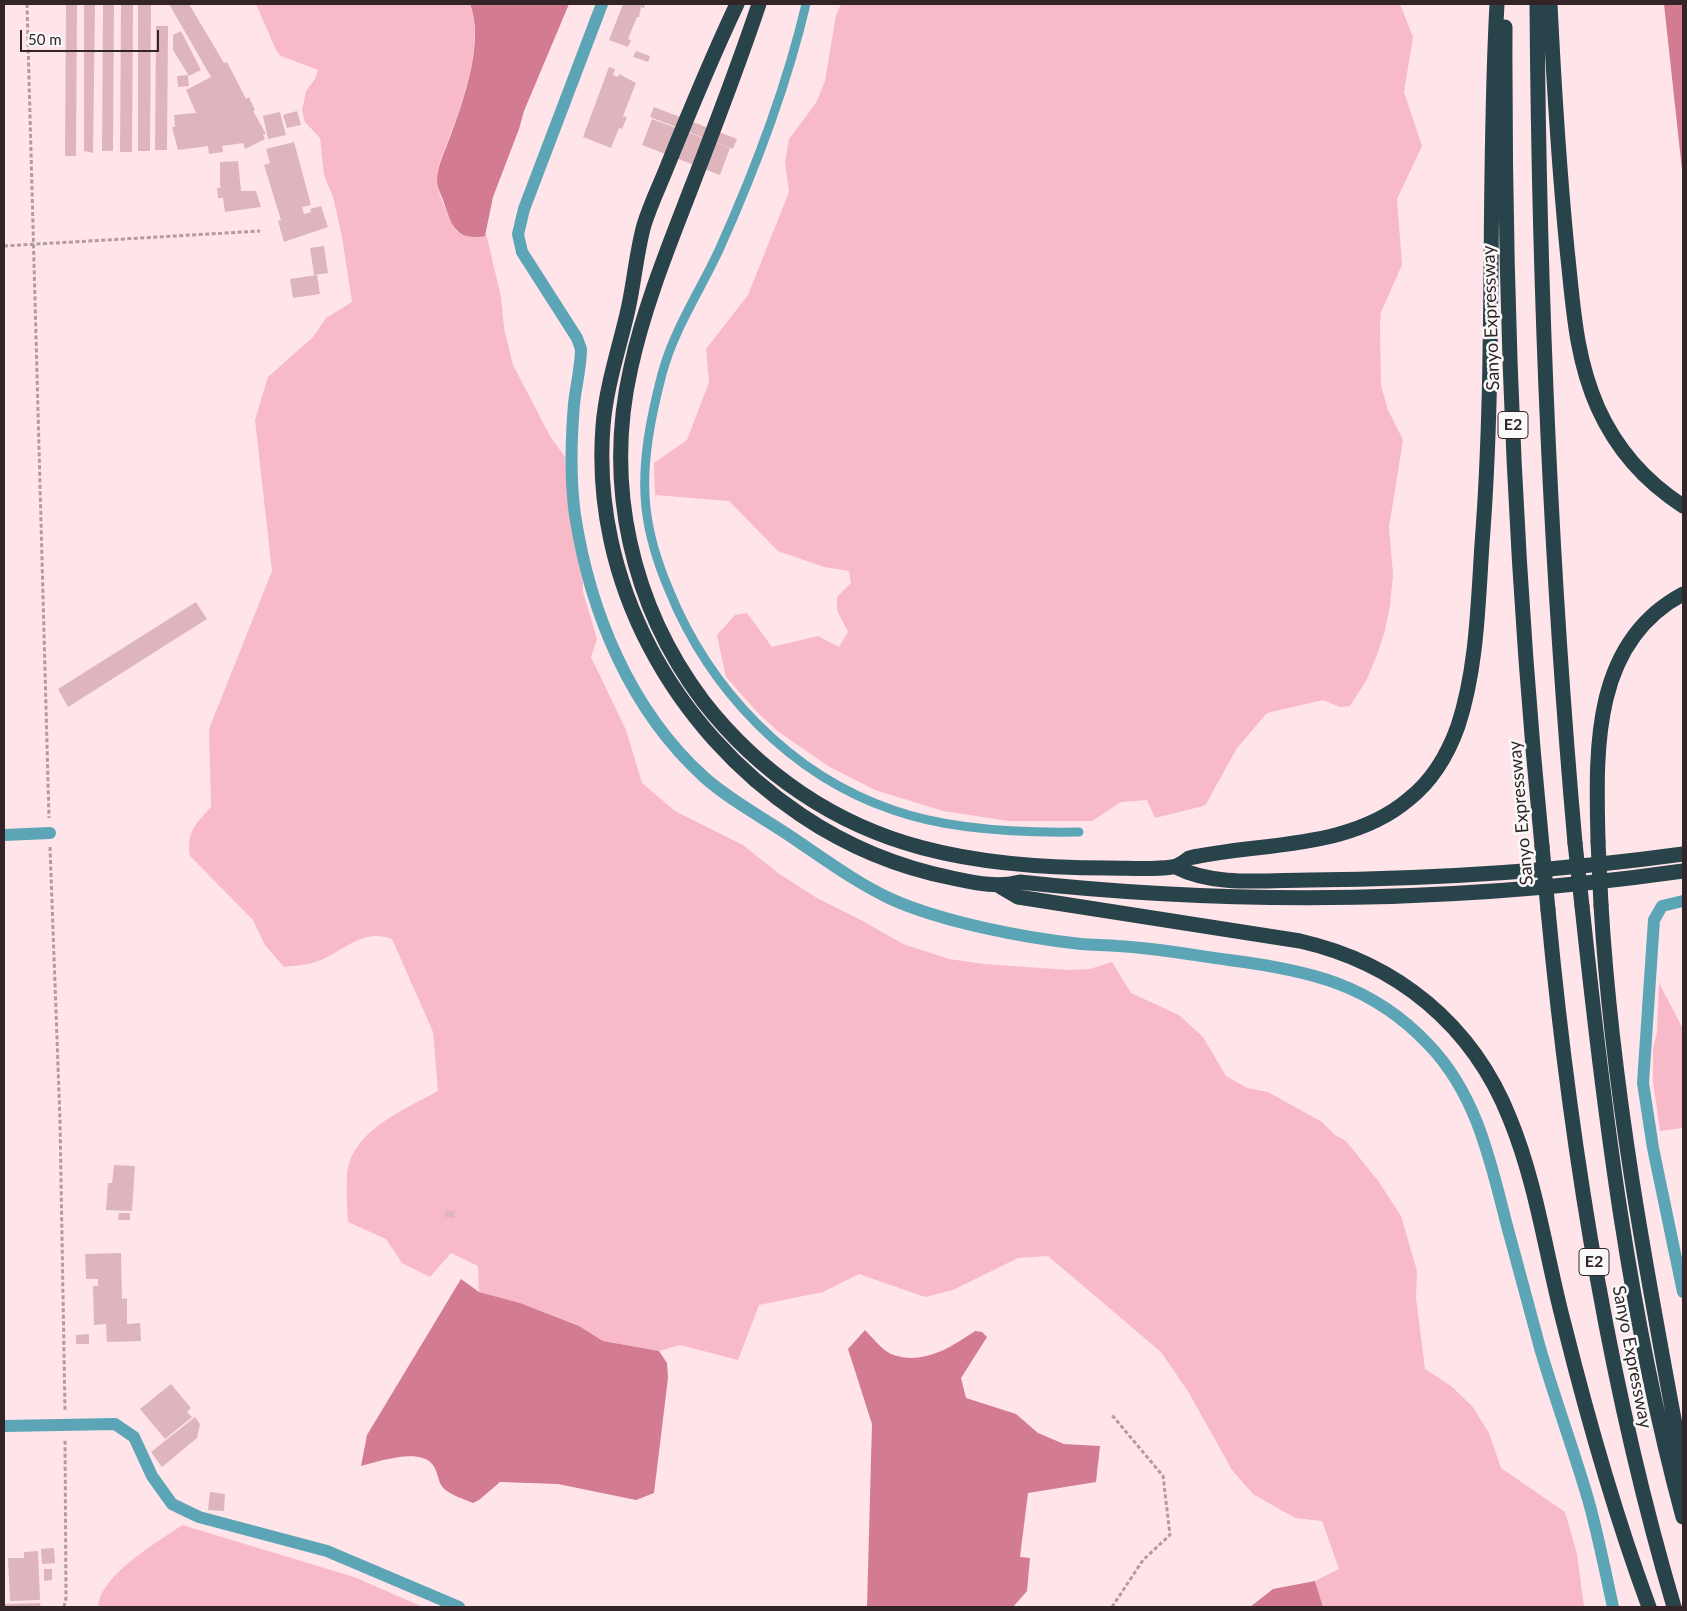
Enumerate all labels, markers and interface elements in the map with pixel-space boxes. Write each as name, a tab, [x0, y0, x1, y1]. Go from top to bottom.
scale bar	[22, 20, 161, 52]
text: 50 m	[28, 30, 62, 48]
street label: Sanyo Expressway	[1478, 245, 1504, 391]
road number: E2	[1498, 412, 1528, 438]
street label: Sanyo Expressway	[1504, 740, 1538, 886]
road number: E2	[1579, 1248, 1609, 1276]
street label: Sanyo Expressway	[1608, 1284, 1656, 1430]

